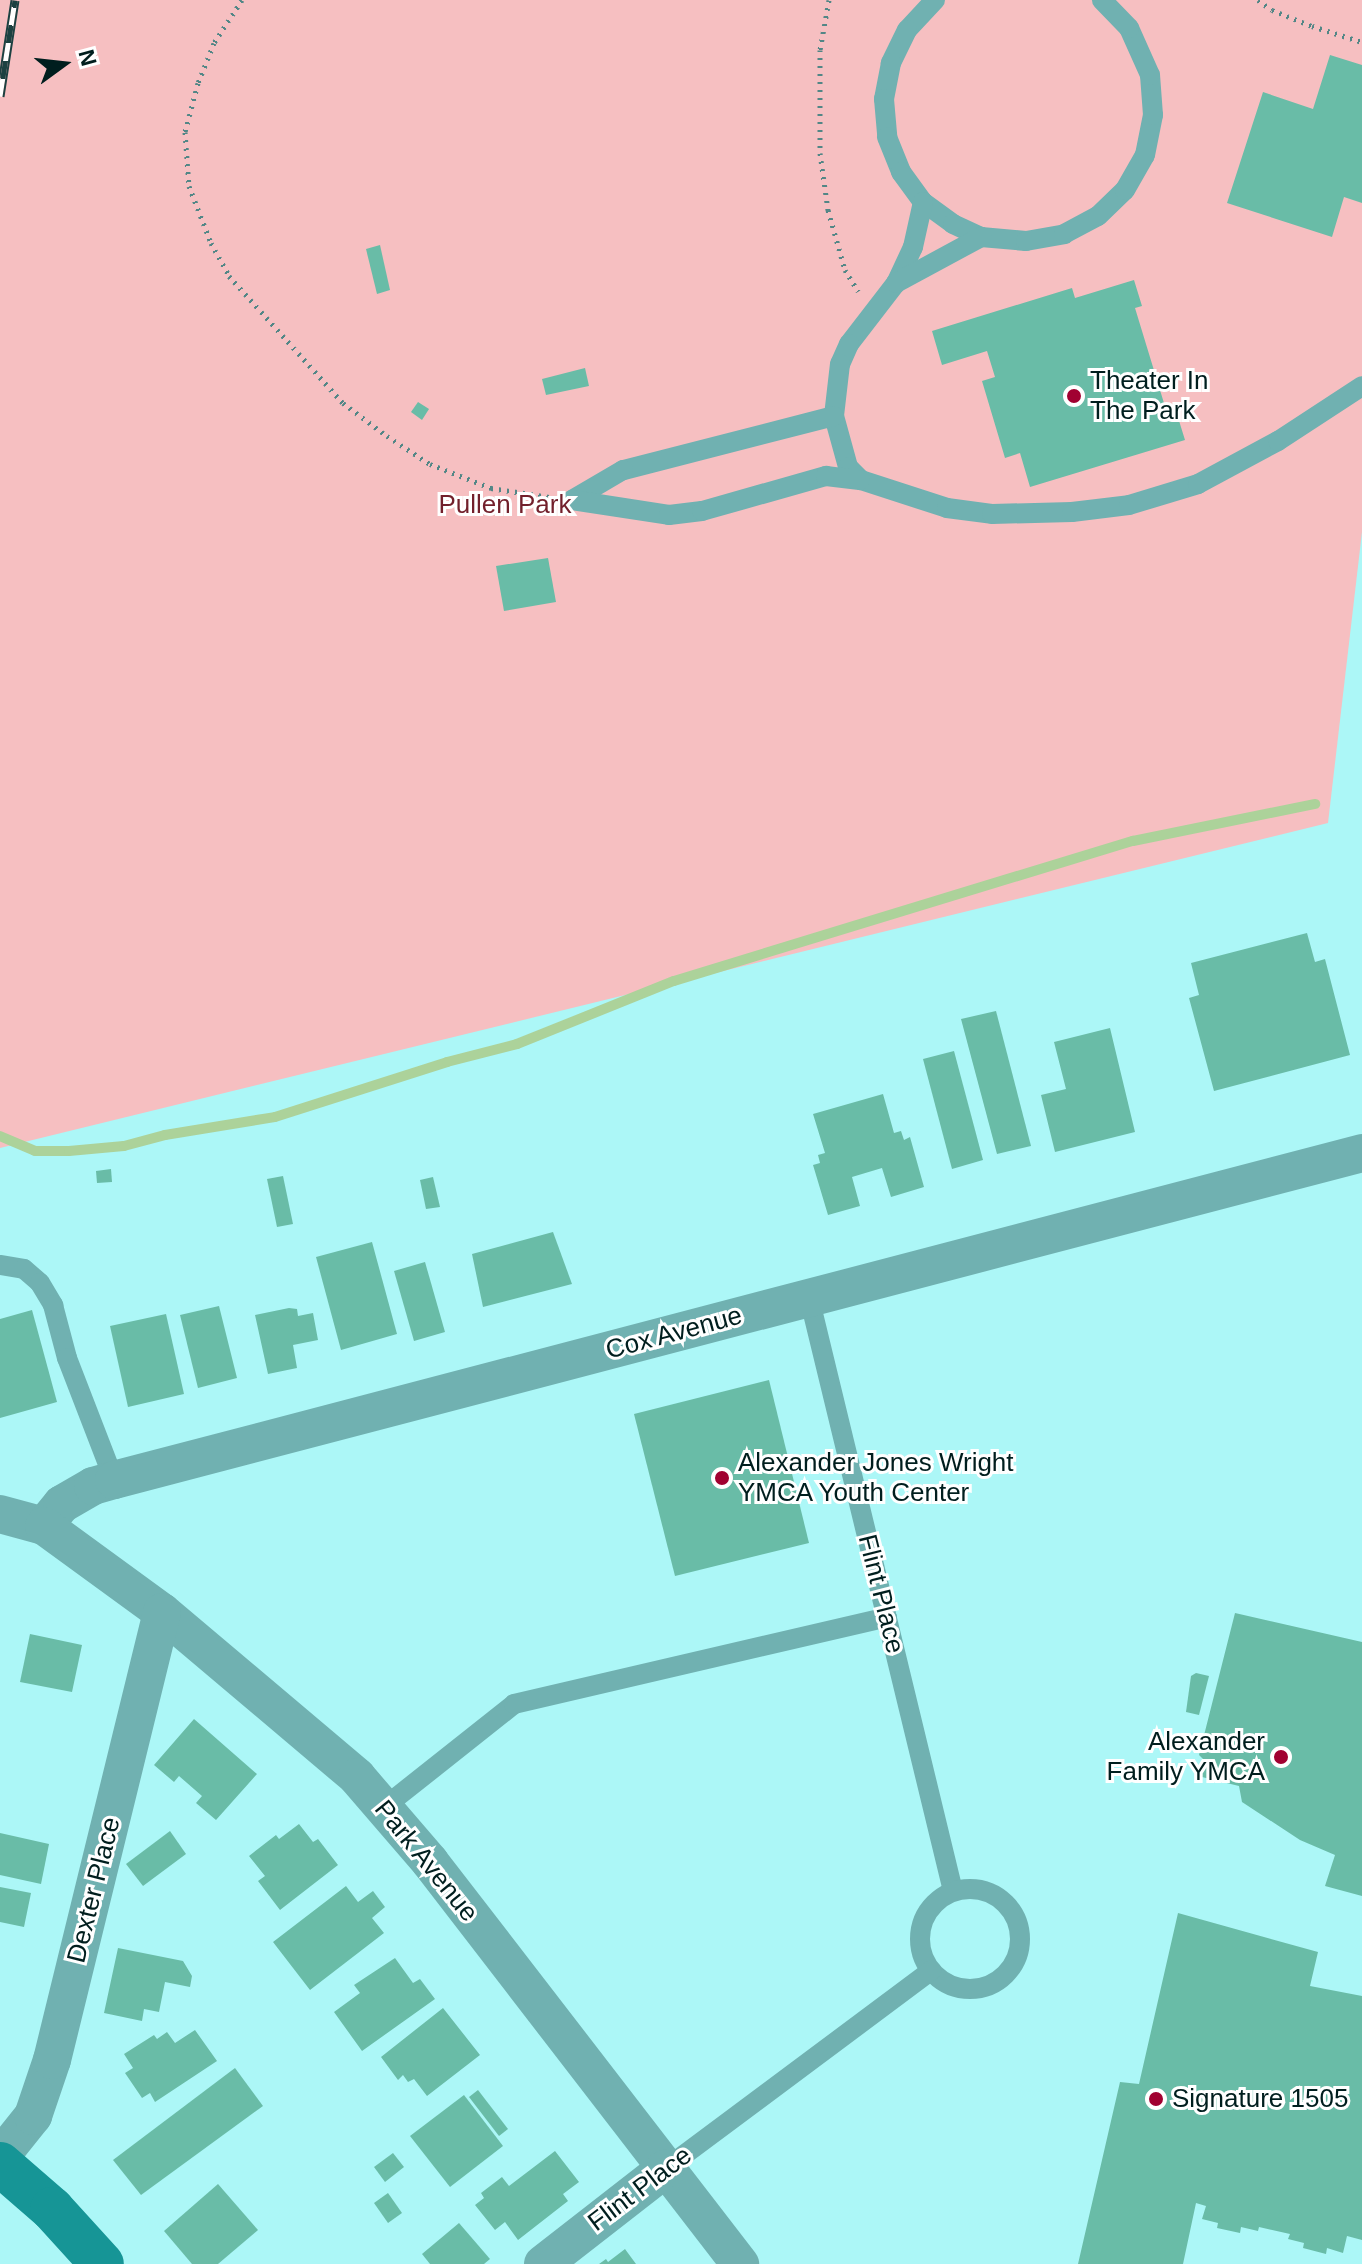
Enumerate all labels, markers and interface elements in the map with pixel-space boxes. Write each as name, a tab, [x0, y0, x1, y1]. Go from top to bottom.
north arrow	[24, 24, 104, 104]
text: N	[74, 47, 102, 69]
place label: Theater In The Park	[1090, 365, 1209, 426]
marker: Theater In The Park	[1065, 387, 1083, 405]
park label: Pullen Park	[439, 489, 571, 521]
street label: Cox Avenue	[602, 1300, 746, 1366]
place label: Alexander Jones Wright YMCA Youth Center	[738, 1447, 1014, 1508]
marker: Alexander Jones Wright YMCA Youth Center	[713, 1469, 731, 1487]
street label: Flint Place	[851, 1531, 911, 1657]
place label: Alexander Family YMCA	[1106, 1726, 1265, 1788]
marker: Alexander Family YMCA	[1272, 1748, 1290, 1766]
street label: Park Avenue	[367, 1794, 485, 1928]
street label: Dexter Place	[61, 1814, 127, 1966]
place label: Signature 1505	[1172, 2083, 1348, 2115]
marker: Signature 1505	[1147, 2090, 1165, 2108]
street label: Flint Place	[582, 2140, 698, 2238]

